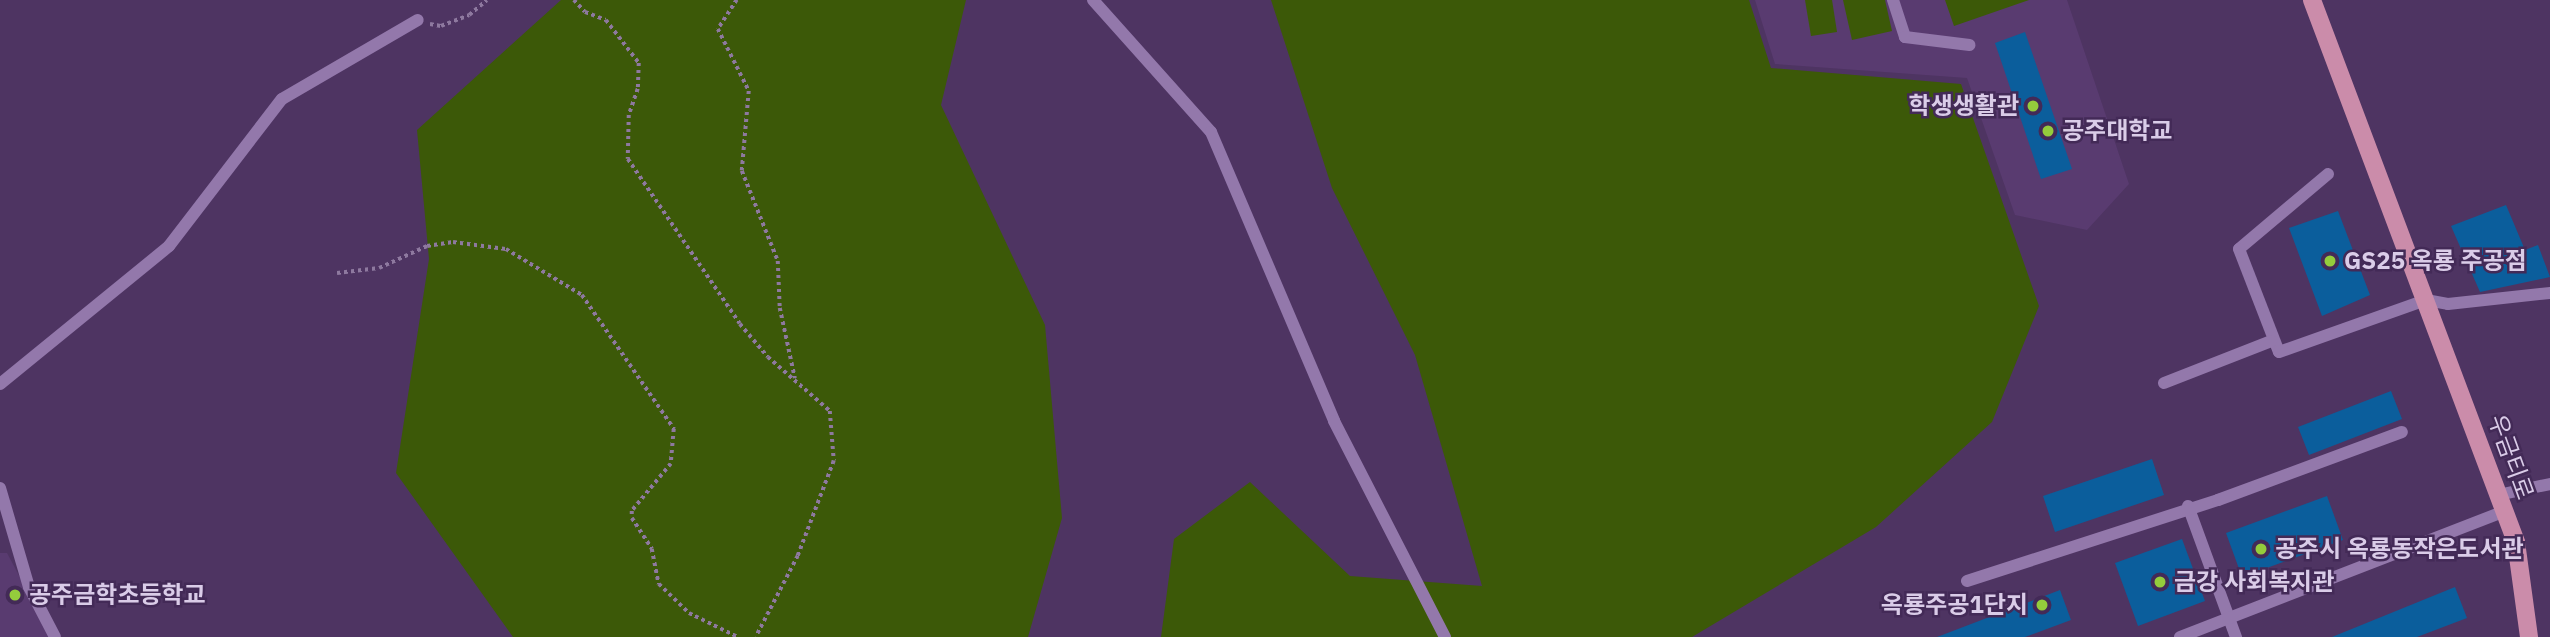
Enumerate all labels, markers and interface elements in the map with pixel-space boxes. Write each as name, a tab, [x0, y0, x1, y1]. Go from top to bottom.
place label: 학생생활관	[1909, 92, 2019, 120]
marker: 학생생활관	[2025, 98, 2041, 114]
place label: 공주대학교	[2062, 117, 2172, 145]
marker: 공주대학교	[2040, 123, 2056, 139]
place label: GS25 옥룡 주공점	[2344, 247, 2527, 275]
marker: GS25 옥룡 주공점	[2322, 253, 2338, 269]
street label: 우금티로	[2482, 411, 2540, 503]
place label: 공주시 옥룡동작은도서관	[2275, 535, 2524, 563]
marker: 공주시 옥룡동작은도서관	[2253, 541, 2269, 557]
place label: 금강 사회복지관	[2174, 568, 2334, 596]
marker: 금강 사회복지관	[2152, 574, 2168, 590]
place label: 공주금학초등학교	[29, 581, 206, 609]
marker: 공주금학초등학교	[7, 587, 23, 603]
place label: 옥룡주공1단지	[1881, 591, 2028, 619]
marker: 옥룡주공1단지	[2034, 597, 2050, 613]

